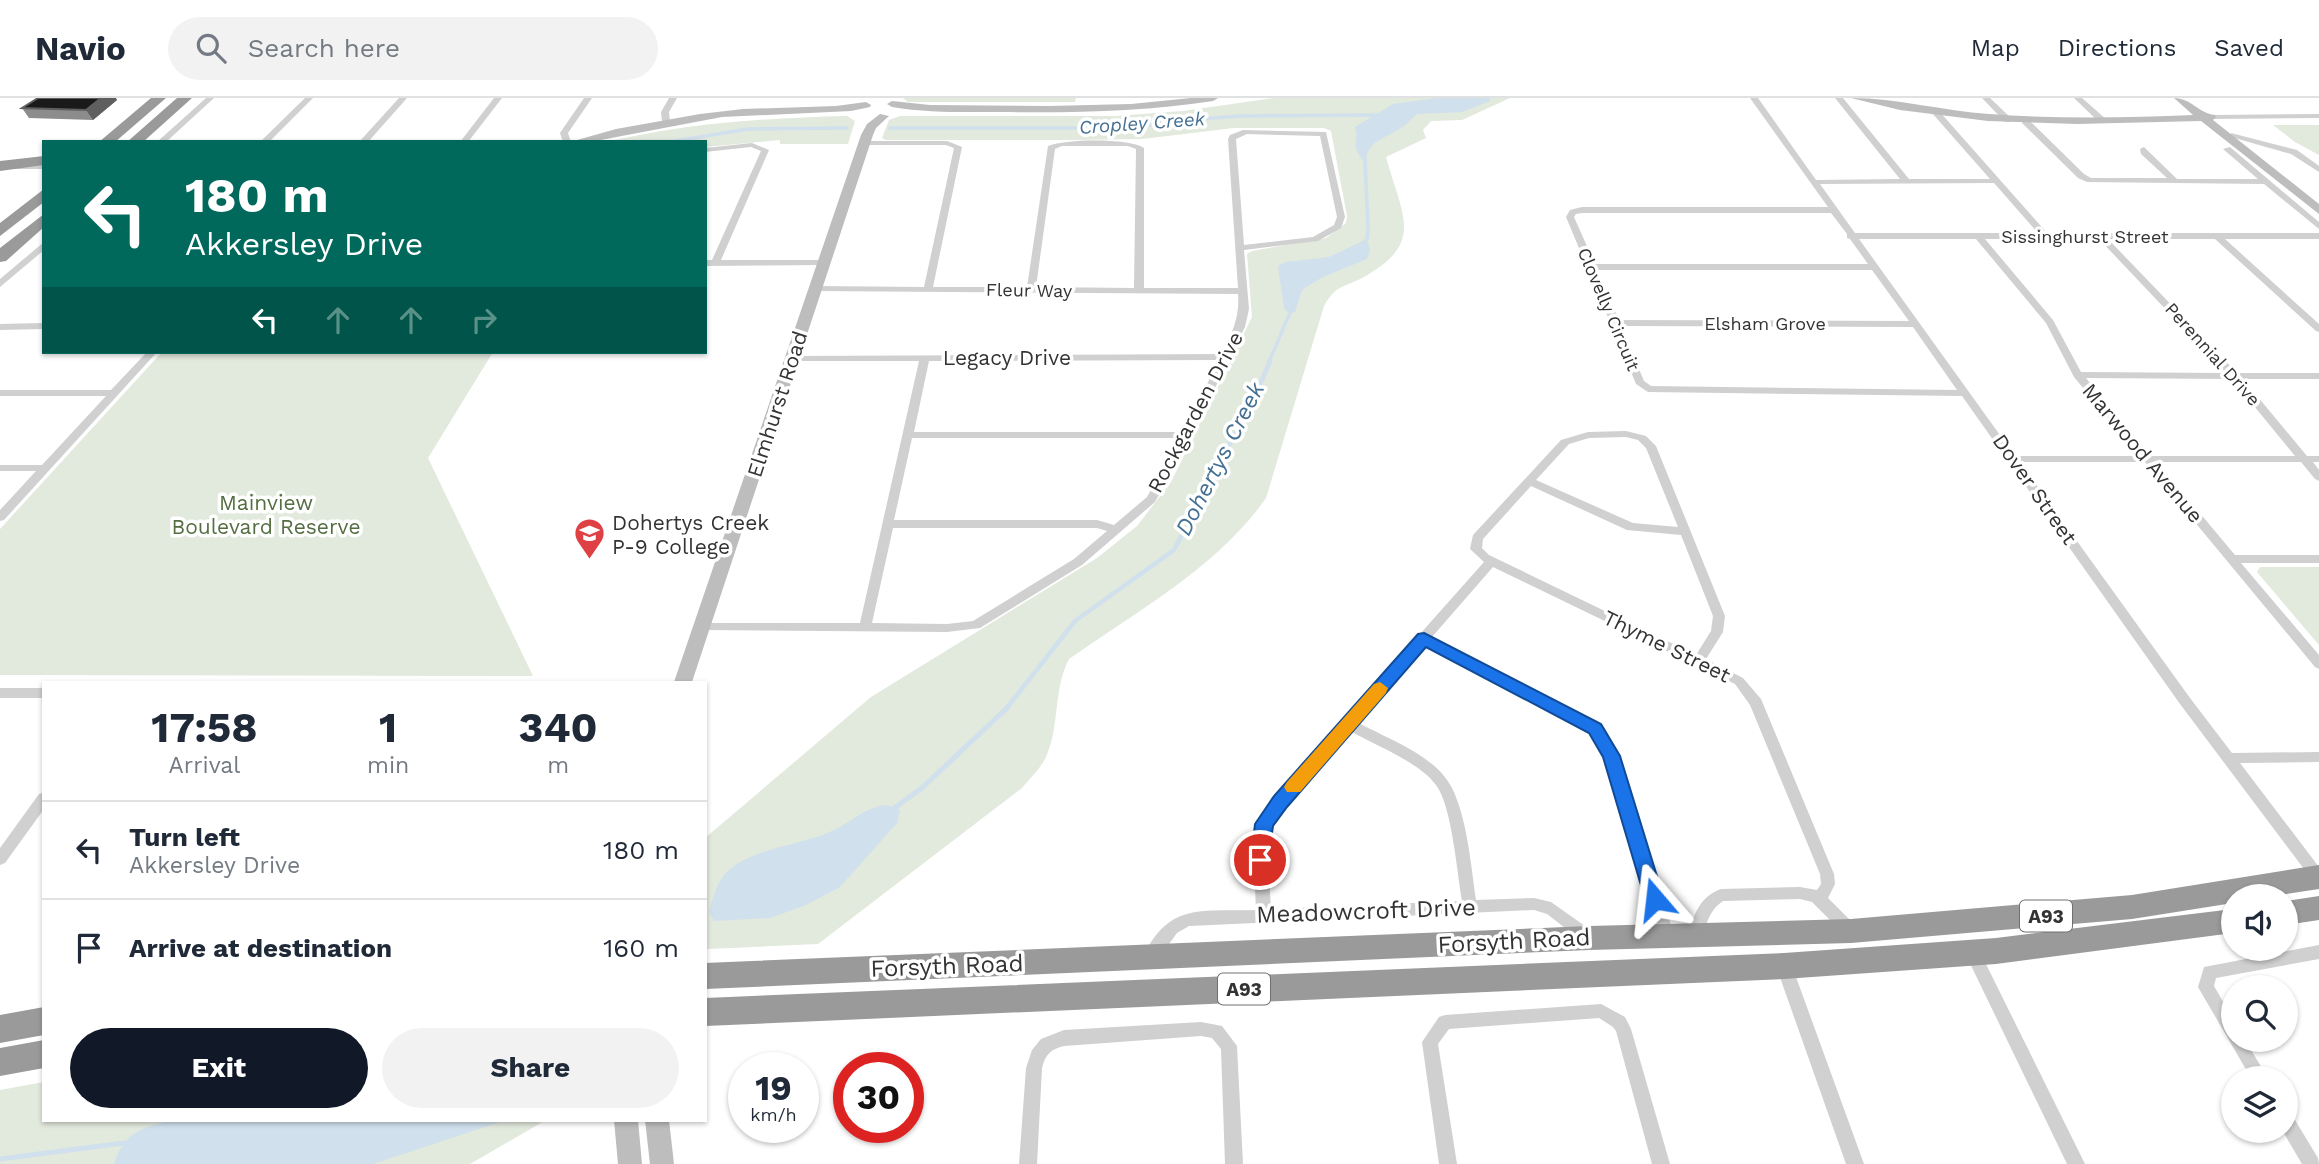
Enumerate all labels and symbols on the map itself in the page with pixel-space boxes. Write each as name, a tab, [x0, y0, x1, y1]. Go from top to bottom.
water label: Cropley Creek	[1078, 107, 1206, 139]
street label: Sissinghurst Street	[2001, 226, 2169, 247]
street label: Clovelly Circuit	[1574, 244, 1645, 374]
street label: Fleur Way	[986, 279, 1073, 301]
street label: Perennial Drive	[2161, 298, 2265, 410]
street label: Elsham Grove	[1704, 313, 1826, 334]
street label: Rockgarden Drive	[1142, 327, 1248, 497]
street label: Elmhurst Road	[742, 328, 812, 480]
street label: Legacy Drive	[943, 345, 1071, 370]
water label: Dohertys Creek	[1170, 377, 1271, 540]
street label: Marwood Avenue	[2077, 378, 2209, 528]
street label: Dover Street	[1988, 429, 2082, 549]
park label: Mainview Boulevard Reserve	[171, 490, 361, 539]
place label: Dohertys Creek P-9 College	[612, 510, 769, 559]
school or university icon: Dohertys Creek P-9 College	[572, 517, 606, 561]
street label: Thyme Street	[1599, 604, 1735, 688]
pin	[1230, 830, 1290, 890]
position arrow	[1618, 862, 1692, 936]
street label: Meadowcroft Drive	[1256, 893, 1476, 929]
road number: A93	[2020, 901, 2072, 932]
street label: Forsyth Road	[1437, 923, 1591, 959]
street label: Forsyth Road	[870, 949, 1024, 983]
road number: A93	[1218, 974, 1270, 1004]
speed limit sign: 30	[833, 1052, 924, 1143]

